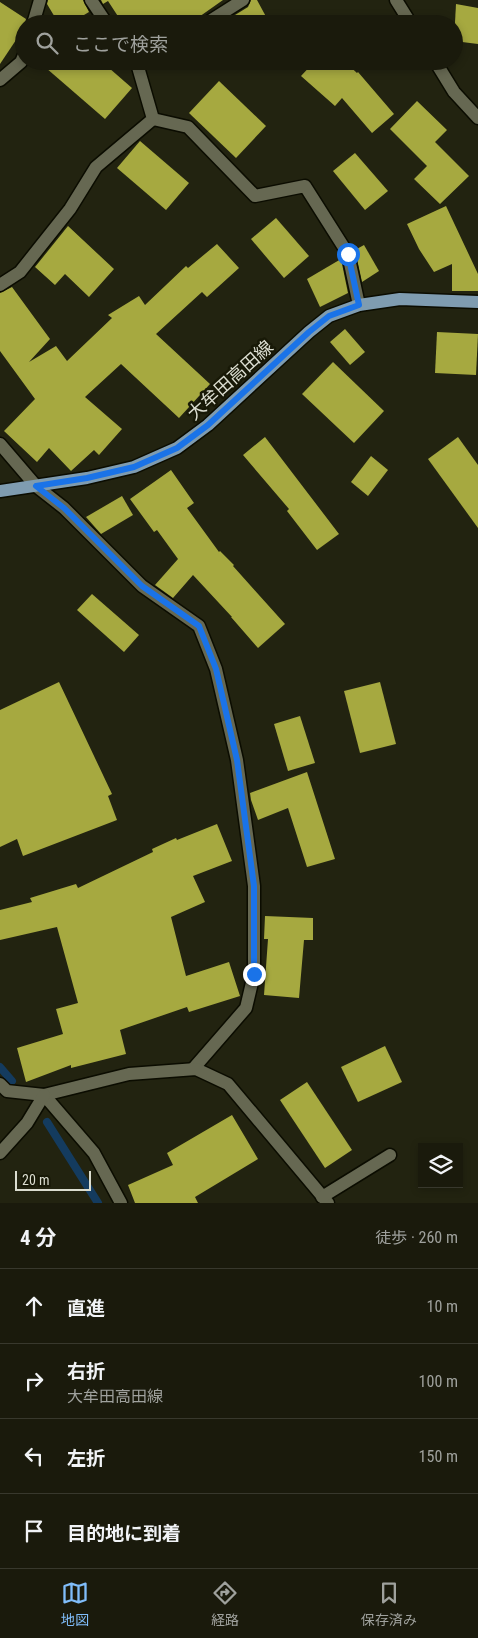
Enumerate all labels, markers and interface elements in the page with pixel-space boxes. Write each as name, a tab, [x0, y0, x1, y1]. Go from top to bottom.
search box	[15, 15, 463, 70]
icon: search	[33, 29, 61, 57]
text: ここで検索	[73, 33, 168, 56]
route start	[337, 243, 360, 266]
street label: 大牟田高田線	[183, 336, 277, 424]
route end	[243, 963, 266, 986]
map controls	[418, 1143, 463, 1188]
button: layers	[418, 1143, 463, 1188]
scale bar	[15, 1168, 91, 1191]
text: 20 m	[22, 1172, 50, 1188]
text: 4 分	[20, 1226, 56, 1250]
text: 徒歩 · 260 m	[375, 1228, 458, 1247]
icon: ahead	[20, 1292, 48, 1320]
text: 直進	[67, 1297, 105, 1320]
text: 10 m	[426, 1297, 458, 1316]
text: 右折	[67, 1360, 105, 1383]
icon: right	[20, 1367, 48, 1395]
text: 100 m	[419, 1372, 458, 1391]
text: 大牟田高田線	[67, 1387, 163, 1406]
icon: left	[20, 1442, 48, 1470]
text: 左折	[67, 1447, 105, 1470]
text: 150 m	[419, 1447, 458, 1466]
icon: arrive	[20, 1517, 48, 1545]
text: 目的地に到着	[67, 1522, 181, 1545]
tab: 地図	[61, 1579, 89, 1629]
tab: 経路	[211, 1579, 239, 1629]
tab: 保存済み	[361, 1579, 417, 1629]

